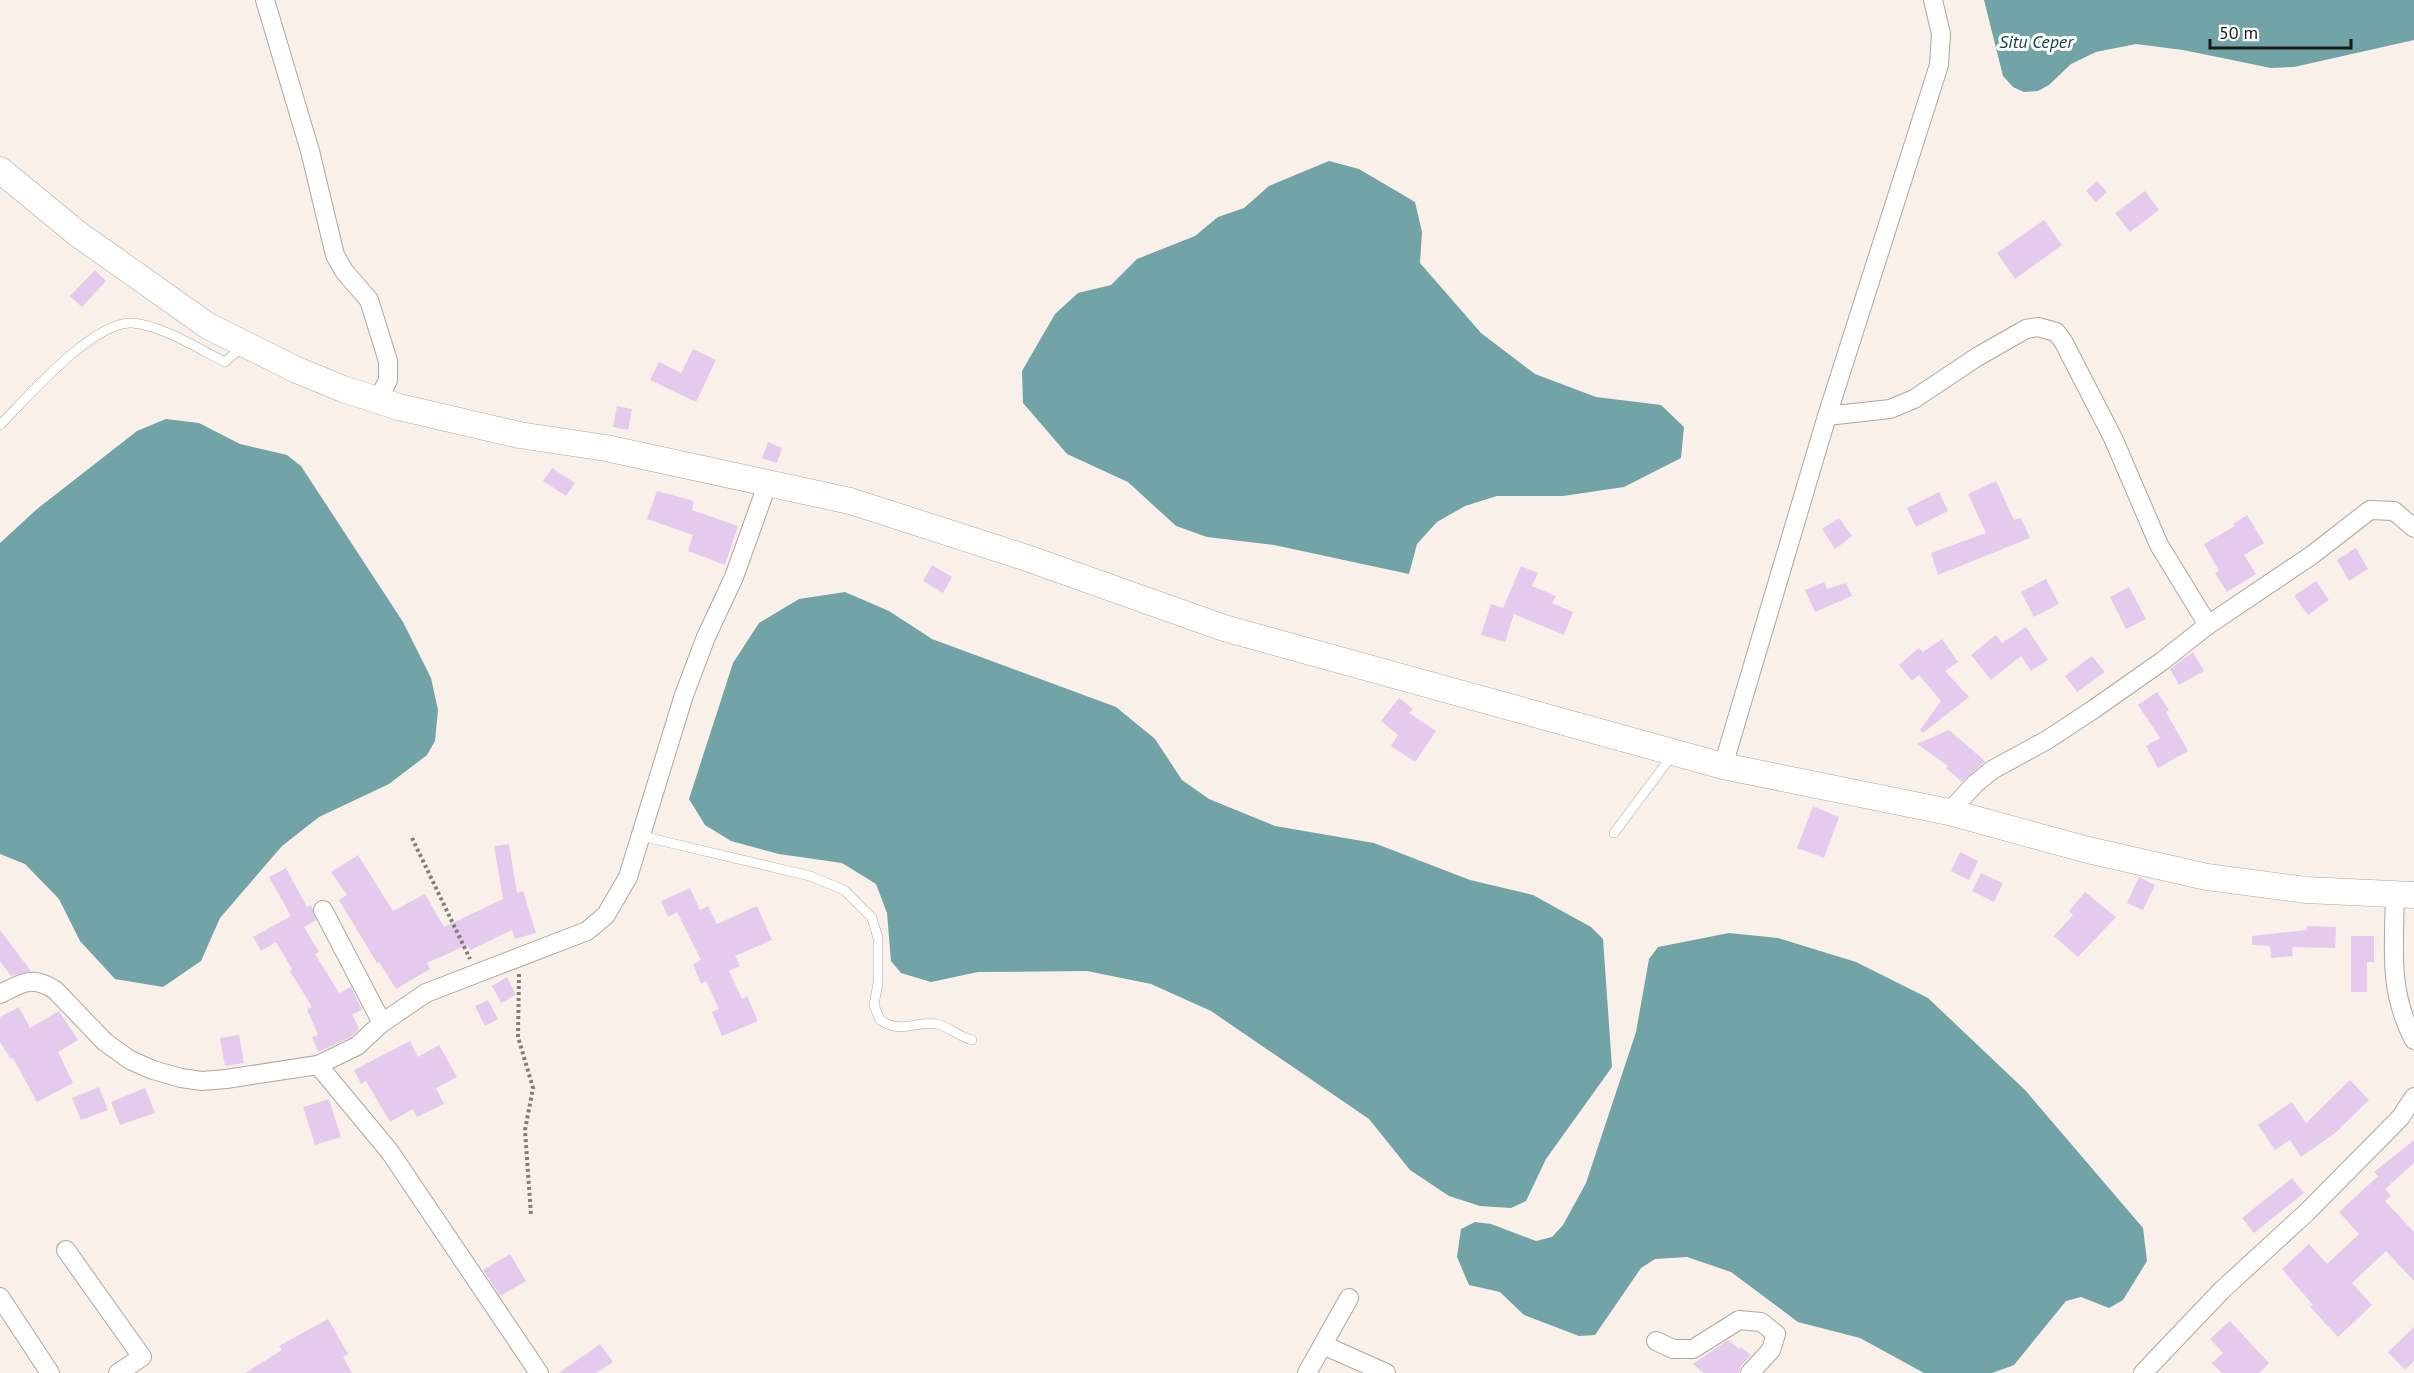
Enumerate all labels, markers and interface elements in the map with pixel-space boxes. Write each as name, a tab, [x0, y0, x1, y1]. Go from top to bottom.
scale bar	[2210, 12, 2351, 50]
text: 50 m	[2219, 21, 2258, 44]
water label: Situ Ceper	[1999, 30, 2074, 53]

